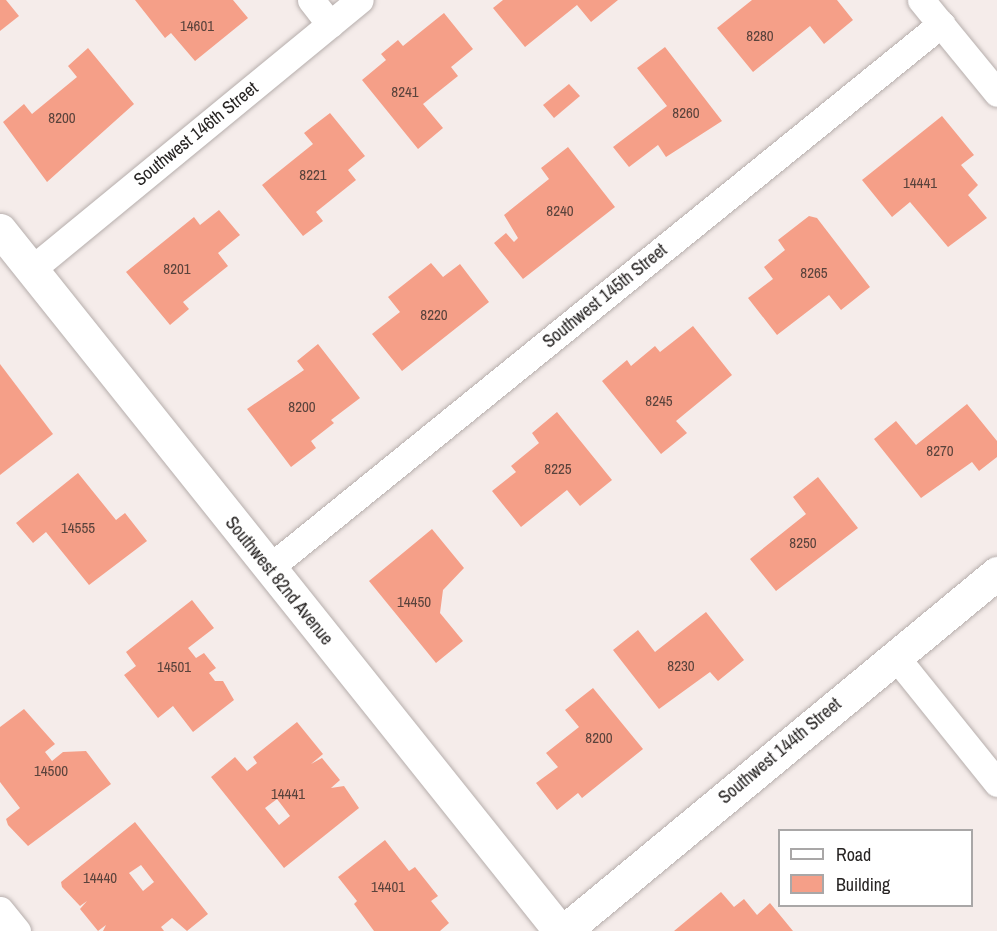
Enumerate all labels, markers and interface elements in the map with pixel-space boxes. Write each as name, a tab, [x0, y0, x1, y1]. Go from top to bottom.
house number: 14601	[180, 17, 214, 35]
house number: 8280	[746, 27, 774, 45]
street label: Southwest 146th Street	[130, 77, 262, 191]
house number: 8241	[391, 83, 419, 101]
house number: 8260	[672, 104, 700, 122]
house number: 8200	[48, 109, 76, 127]
house number: 8221	[299, 166, 327, 184]
house number: 14441	[903, 174, 937, 192]
house number: 8240	[546, 202, 574, 220]
street label: Southwest 145th Street	[539, 239, 671, 353]
house number: 8201	[163, 260, 191, 278]
house number: 8265	[800, 264, 828, 282]
house number: 8220	[420, 306, 448, 324]
house number: 8245	[645, 392, 673, 410]
house number: 8200	[288, 398, 316, 416]
house number: 8270	[926, 442, 954, 460]
house number: 8225	[544, 460, 572, 478]
street label: Southwest 82nd Avenue	[220, 512, 338, 650]
house number: 14555	[61, 519, 95, 537]
house number: 8250	[789, 534, 817, 552]
house number: 14450	[397, 593, 431, 611]
house number: 8230	[667, 657, 695, 675]
house number: 14501	[157, 658, 191, 676]
street label: Southwest 144th Street	[714, 693, 846, 809]
house number: 8200	[585, 729, 613, 747]
house number: 14500	[34, 762, 68, 780]
house number: 14441	[271, 785, 305, 803]
legend	[778, 829, 973, 907]
text: Road	[836, 842, 871, 867]
house number: 14440	[83, 869, 117, 887]
text: Building	[836, 872, 890, 897]
house number: 14401	[371, 878, 405, 896]

